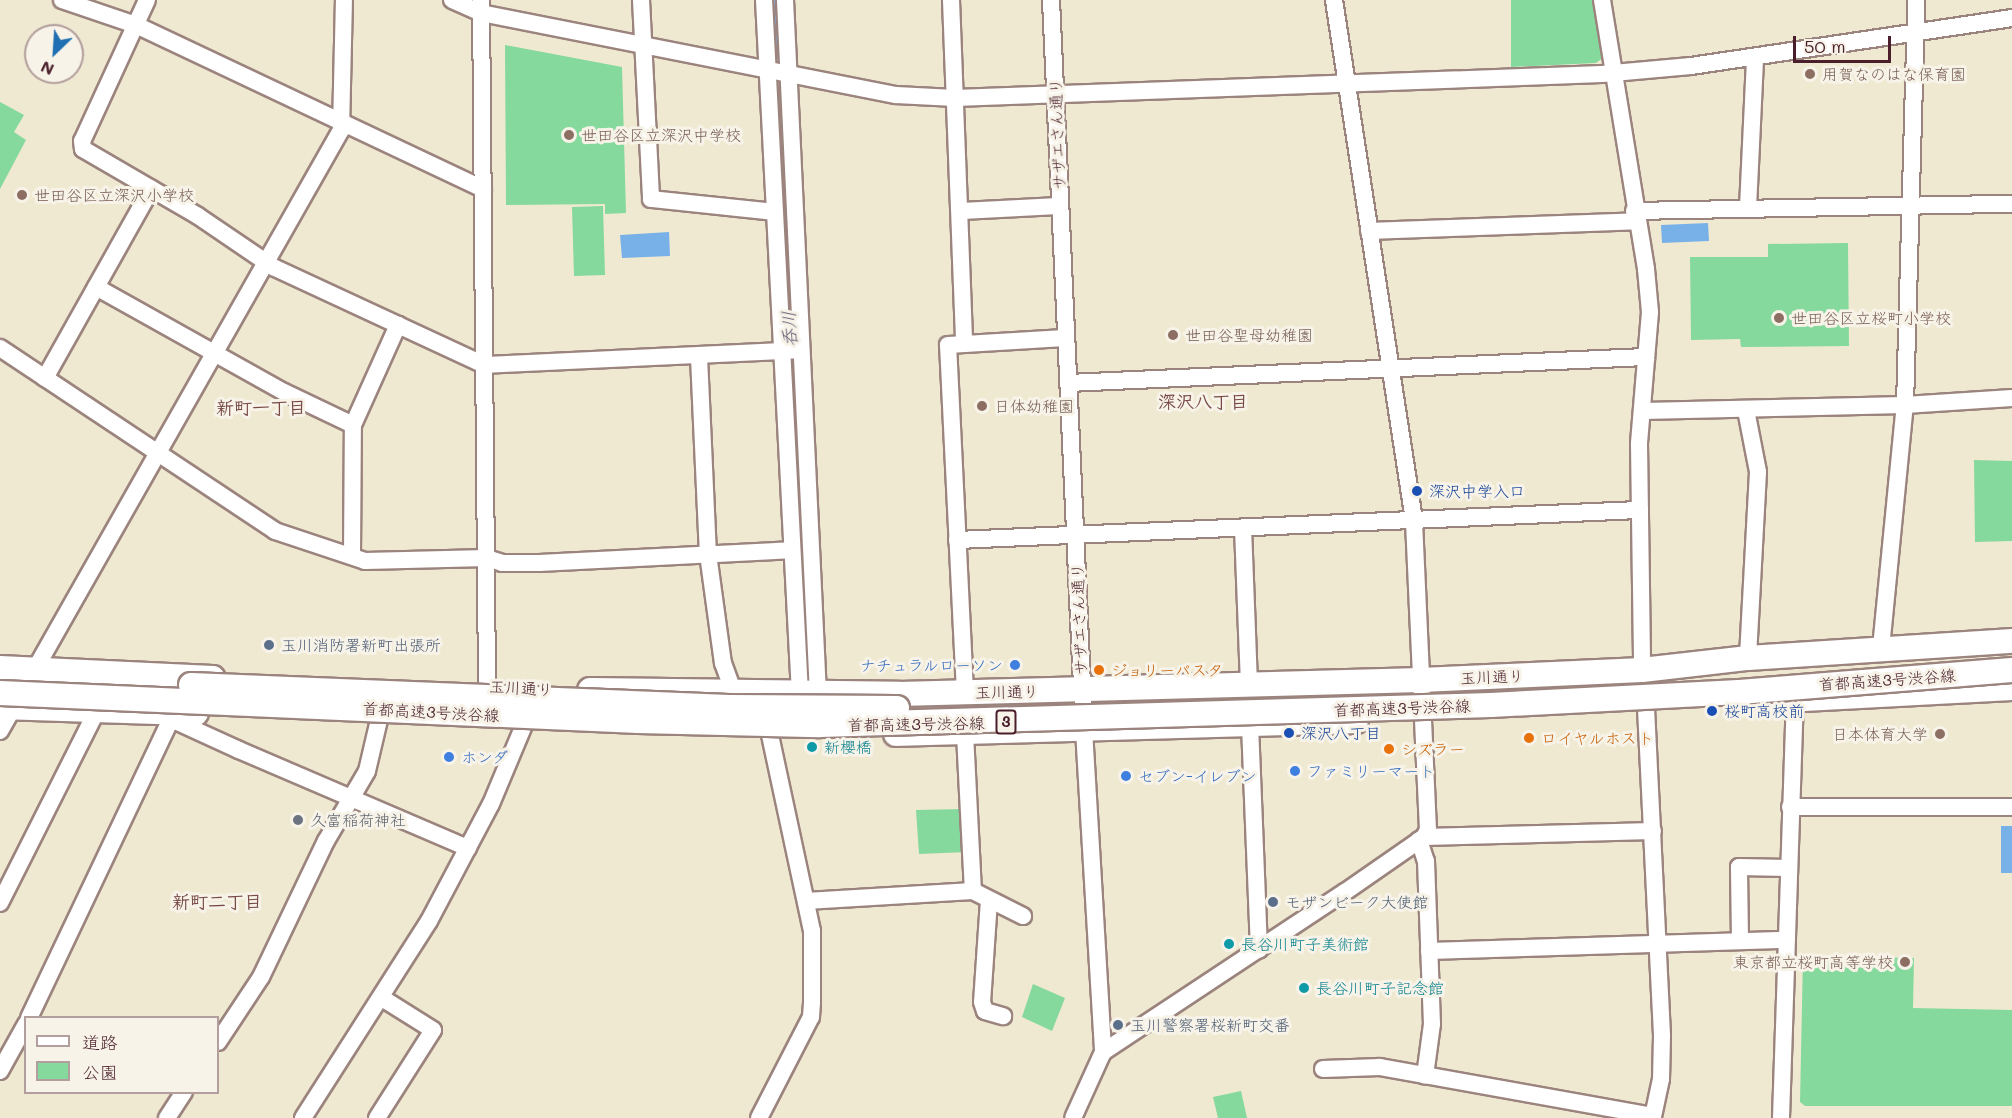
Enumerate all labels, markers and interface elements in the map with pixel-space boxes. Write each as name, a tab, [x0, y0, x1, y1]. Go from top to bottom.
north arrow	[24, 24, 84, 84]
scale bar	[1796, 24, 1894, 62]
text: 50 m	[1804, 34, 1846, 58]
text: N	[37, 57, 57, 81]
place label: 用賀なのはな保育園	[1822, 64, 1966, 84]
marker: 用賀なのはな保育園	[1803, 67, 1817, 81]
street label: サザエさん通り	[1045, 78, 1069, 190]
place label: 世田谷区立深沢中学校	[581, 125, 741, 145]
marker: 世田谷区立深沢中学校	[562, 128, 576, 142]
place label: 世田谷区立深沢小学校	[34, 185, 194, 205]
marker: 世田谷区立深沢小学校	[15, 188, 29, 202]
place label: 世田谷区立桜町小学校	[1791, 308, 1951, 328]
water label: 呑川	[777, 310, 801, 348]
marker: 世田谷区立桜町小学校	[1772, 311, 1786, 325]
place label: 世田谷聖母幼稚園	[1185, 325, 1313, 345]
marker: 世田谷聖母幼稚園	[1166, 328, 1180, 342]
district label: 深沢八丁目	[1158, 390, 1248, 412]
district label: 新町一丁目	[216, 396, 306, 418]
place label: 日体幼稚園	[994, 396, 1074, 416]
marker: 日体幼稚園	[975, 399, 989, 413]
place label: 深沢中学入口	[1429, 481, 1525, 501]
marker: 深沢中学入口	[1410, 484, 1424, 498]
street label: サザエさん通り	[1067, 563, 1091, 675]
place label: 玉川消防署新町出張所	[281, 635, 441, 655]
marker: 玉川消防署新町出張所	[262, 638, 276, 652]
place label: ナチュラルローソン	[859, 655, 1003, 675]
marker: ナチュラルローソン	[1008, 658, 1022, 672]
place label: ジョリーパスタ	[1111, 660, 1223, 680]
marker: ジョリーパスタ	[1092, 663, 1106, 677]
street label: 玉川通り	[1460, 666, 1524, 688]
street label: 首都高速3号渋谷線	[1818, 666, 1956, 694]
street label: 玉川通り	[489, 677, 553, 699]
street label: 玉川通り	[975, 682, 1039, 702]
street label: 首都高速3号渋谷線	[1333, 696, 1471, 720]
street label: 首都高速3号渋谷線	[362, 699, 500, 725]
place label: 桜町高校前	[1724, 701, 1804, 721]
marker: 桜町高校前	[1705, 704, 1719, 718]
road number: 3	[996, 710, 1016, 734]
street label: 首都高速3号渋谷線	[847, 713, 985, 735]
place label: 深沢八丁目	[1301, 723, 1381, 743]
place label: 日本体育大学	[1832, 724, 1928, 744]
marker: 深沢八丁目	[1282, 726, 1296, 740]
marker: 日本体育大学	[1933, 727, 1947, 741]
place label: ロイヤルホスト	[1541, 728, 1653, 748]
marker: ロイヤルホスト	[1522, 731, 1536, 745]
place label: 新櫻橋	[824, 737, 872, 757]
place label: シズラー	[1401, 739, 1465, 759]
marker: 新櫻橋	[805, 740, 819, 754]
marker: シズラー	[1382, 742, 1396, 756]
place label: ホンダ	[461, 747, 509, 767]
marker: ホンダ	[442, 750, 456, 764]
place label: ファミリーマート	[1307, 761, 1435, 781]
marker: ファミリーマート	[1288, 764, 1302, 778]
place label: セブン-イレブン	[1138, 766, 1257, 786]
marker: セブン-イレブン	[1119, 769, 1133, 783]
place label: 久富稲荷神社	[310, 810, 406, 830]
marker: 久富稲荷神社	[291, 813, 305, 827]
district label: 新町二丁目	[172, 890, 262, 912]
place label: モザンビーク大使館	[1285, 892, 1428, 912]
marker: モザンビーク大使館	[1266, 895, 1280, 909]
place label: 長谷川町子美術館	[1241, 934, 1369, 954]
marker: 長谷川町子美術館	[1222, 937, 1236, 951]
place label: 東京都立桜町高等学校	[1733, 952, 1893, 972]
marker: 東京都立桜町高等学校	[1898, 955, 1912, 969]
place label: 長谷川町子記念館	[1316, 978, 1444, 998]
marker: 長谷川町子記念館	[1297, 981, 1311, 995]
place label: 玉川警察署桜新町交番	[1130, 1015, 1290, 1035]
legend	[24, 1016, 219, 1094]
marker: 玉川警察署桜新町交番	[1111, 1018, 1125, 1032]
text: 道路	[82, 1030, 118, 1054]
text: 公園	[82, 1060, 118, 1084]

